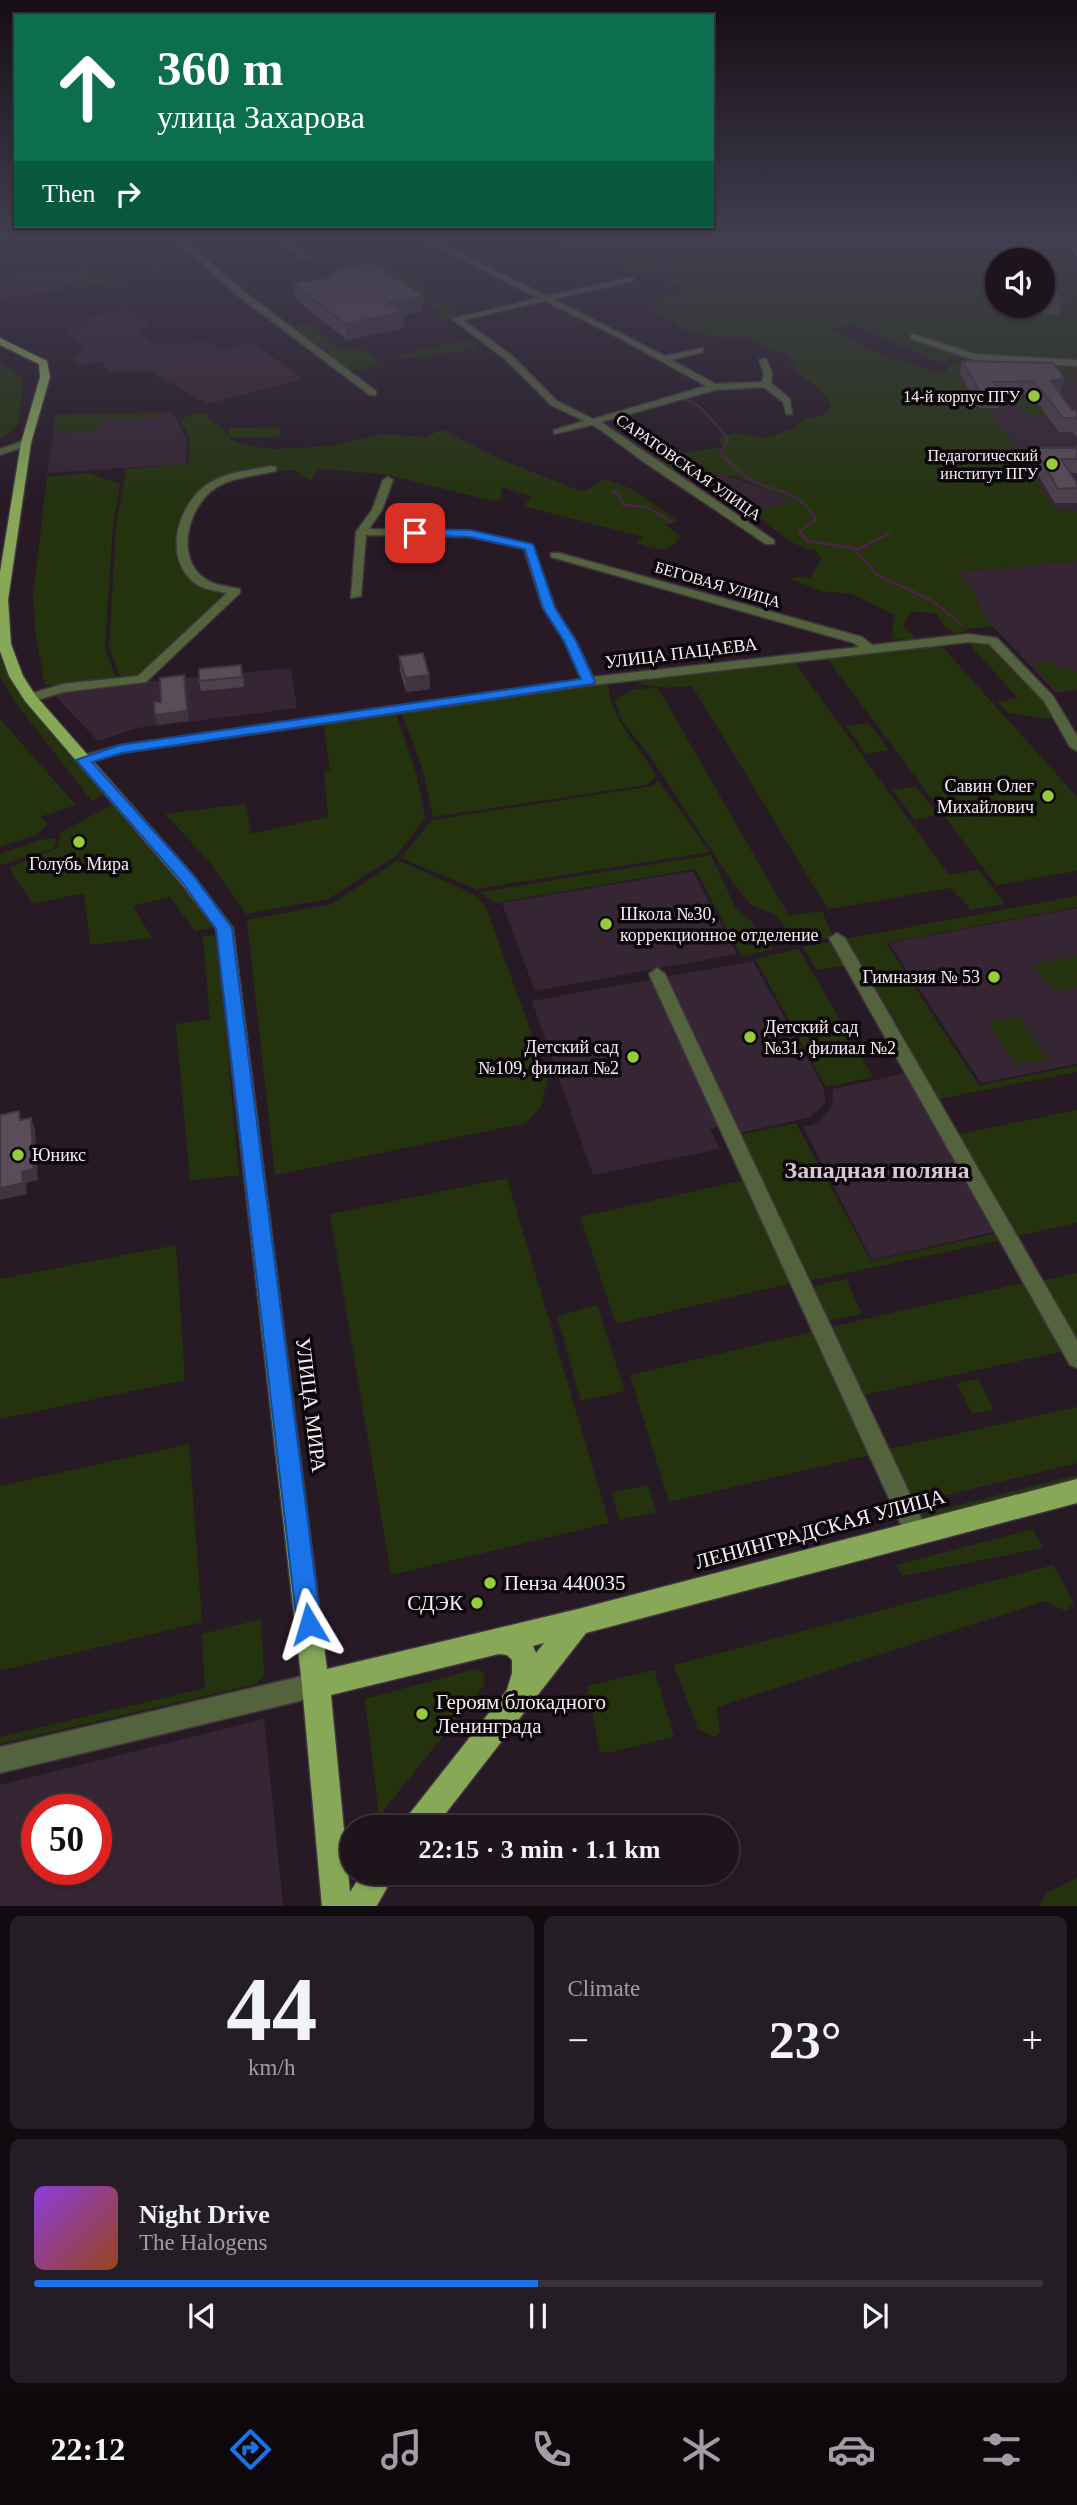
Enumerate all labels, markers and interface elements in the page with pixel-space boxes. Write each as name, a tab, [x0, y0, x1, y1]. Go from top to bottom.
text: 360 m	[157, 41, 284, 96]
icon: ahead	[42, 42, 133, 133]
text: улица Захарова	[157, 99, 365, 135]
icon: right	[109, 175, 147, 213]
text: Then	[42, 179, 95, 208]
map controls	[985, 248, 1055, 318]
button: sound	[985, 248, 1055, 318]
place label: 14-й корпус ПГУ	[903, 388, 1021, 406]
marker: 14-й корпус ПГУ	[1026, 388, 1042, 404]
street label: САРАТОВСКАЯ УЛИЦА	[612, 411, 765, 525]
place label: Педагогический институт ПГУ	[927, 447, 1039, 483]
marker: Педагогический институт ПГУ	[1044, 456, 1060, 472]
pin	[385, 503, 445, 563]
icon: arrive	[396, 514, 434, 552]
street label: БЕГОВАЯ УЛИЦА	[653, 558, 783, 612]
street label: УЛИЦА ПАЦАЕВА	[604, 634, 758, 672]
place label: Савин Олег Михайлович	[937, 776, 1034, 817]
marker: Савин Олег Михайлович	[1040, 788, 1056, 804]
marker: Голубь Мира	[71, 834, 87, 850]
place label: Голубь Мира	[29, 854, 129, 874]
place label: Школа №30, коррекционное отделение	[620, 904, 819, 945]
marker: Школа №30, коррекционное отделение	[598, 916, 614, 932]
place label: Гимназия № 53	[862, 967, 980, 987]
marker: Гимназия № 53	[986, 969, 1002, 985]
place label: Детский сад №31, филиал №2	[764, 1017, 896, 1058]
marker: Детский сад №31, филиал №2	[742, 1029, 758, 1045]
place label: Детский сад №109, филиал №2	[478, 1037, 619, 1078]
marker: Детский сад №109, филиал №2	[625, 1049, 641, 1065]
place label: Юникс	[32, 1145, 86, 1165]
marker: Юникс	[10, 1147, 26, 1163]
district label: Западная поляна	[785, 1157, 969, 1183]
street label: УЛИЦА МИРА	[291, 1336, 331, 1475]
street label: ЛЕНИНГРАДСКАЯ УЛИЦА	[692, 1484, 948, 1574]
place label: Пенза 440035	[504, 1571, 626, 1595]
marker: Пенза 440035	[482, 1575, 498, 1591]
position arrow	[272, 1587, 346, 1661]
place label: СДЭК	[407, 1591, 464, 1615]
marker: СДЭК	[469, 1595, 485, 1611]
place label: Героям блокадного Ленинграда	[436, 1690, 606, 1738]
marker: Героям блокадного Ленинграда	[414, 1706, 430, 1722]
speed limit sign: 50	[21, 1794, 112, 1885]
text: 22:15 · 3 min · 1.1 km	[419, 1835, 660, 1864]
text: 44	[226, 1959, 317, 2060]
text: Climate	[568, 1976, 640, 2001]
text: 23°	[769, 2012, 842, 2069]
text: −	[568, 2019, 589, 2061]
text: +	[1022, 2019, 1043, 2061]
text: km/h	[248, 2055, 295, 2080]
text: Night Drive	[139, 2200, 270, 2229]
text: The Halogens	[139, 2230, 267, 2255]
icon: previous	[183, 2297, 221, 2335]
icon: pause	[519, 2297, 557, 2335]
icon: next	[856, 2297, 894, 2335]
icon: directions	[226, 2425, 275, 2474]
icon: music	[377, 2425, 426, 2474]
icon: phone	[527, 2425, 576, 2474]
icon: climate	[677, 2425, 726, 2474]
icon: car	[827, 2425, 876, 2474]
icon: filters	[977, 2425, 1026, 2474]
text: 22:12	[51, 2431, 125, 2467]

